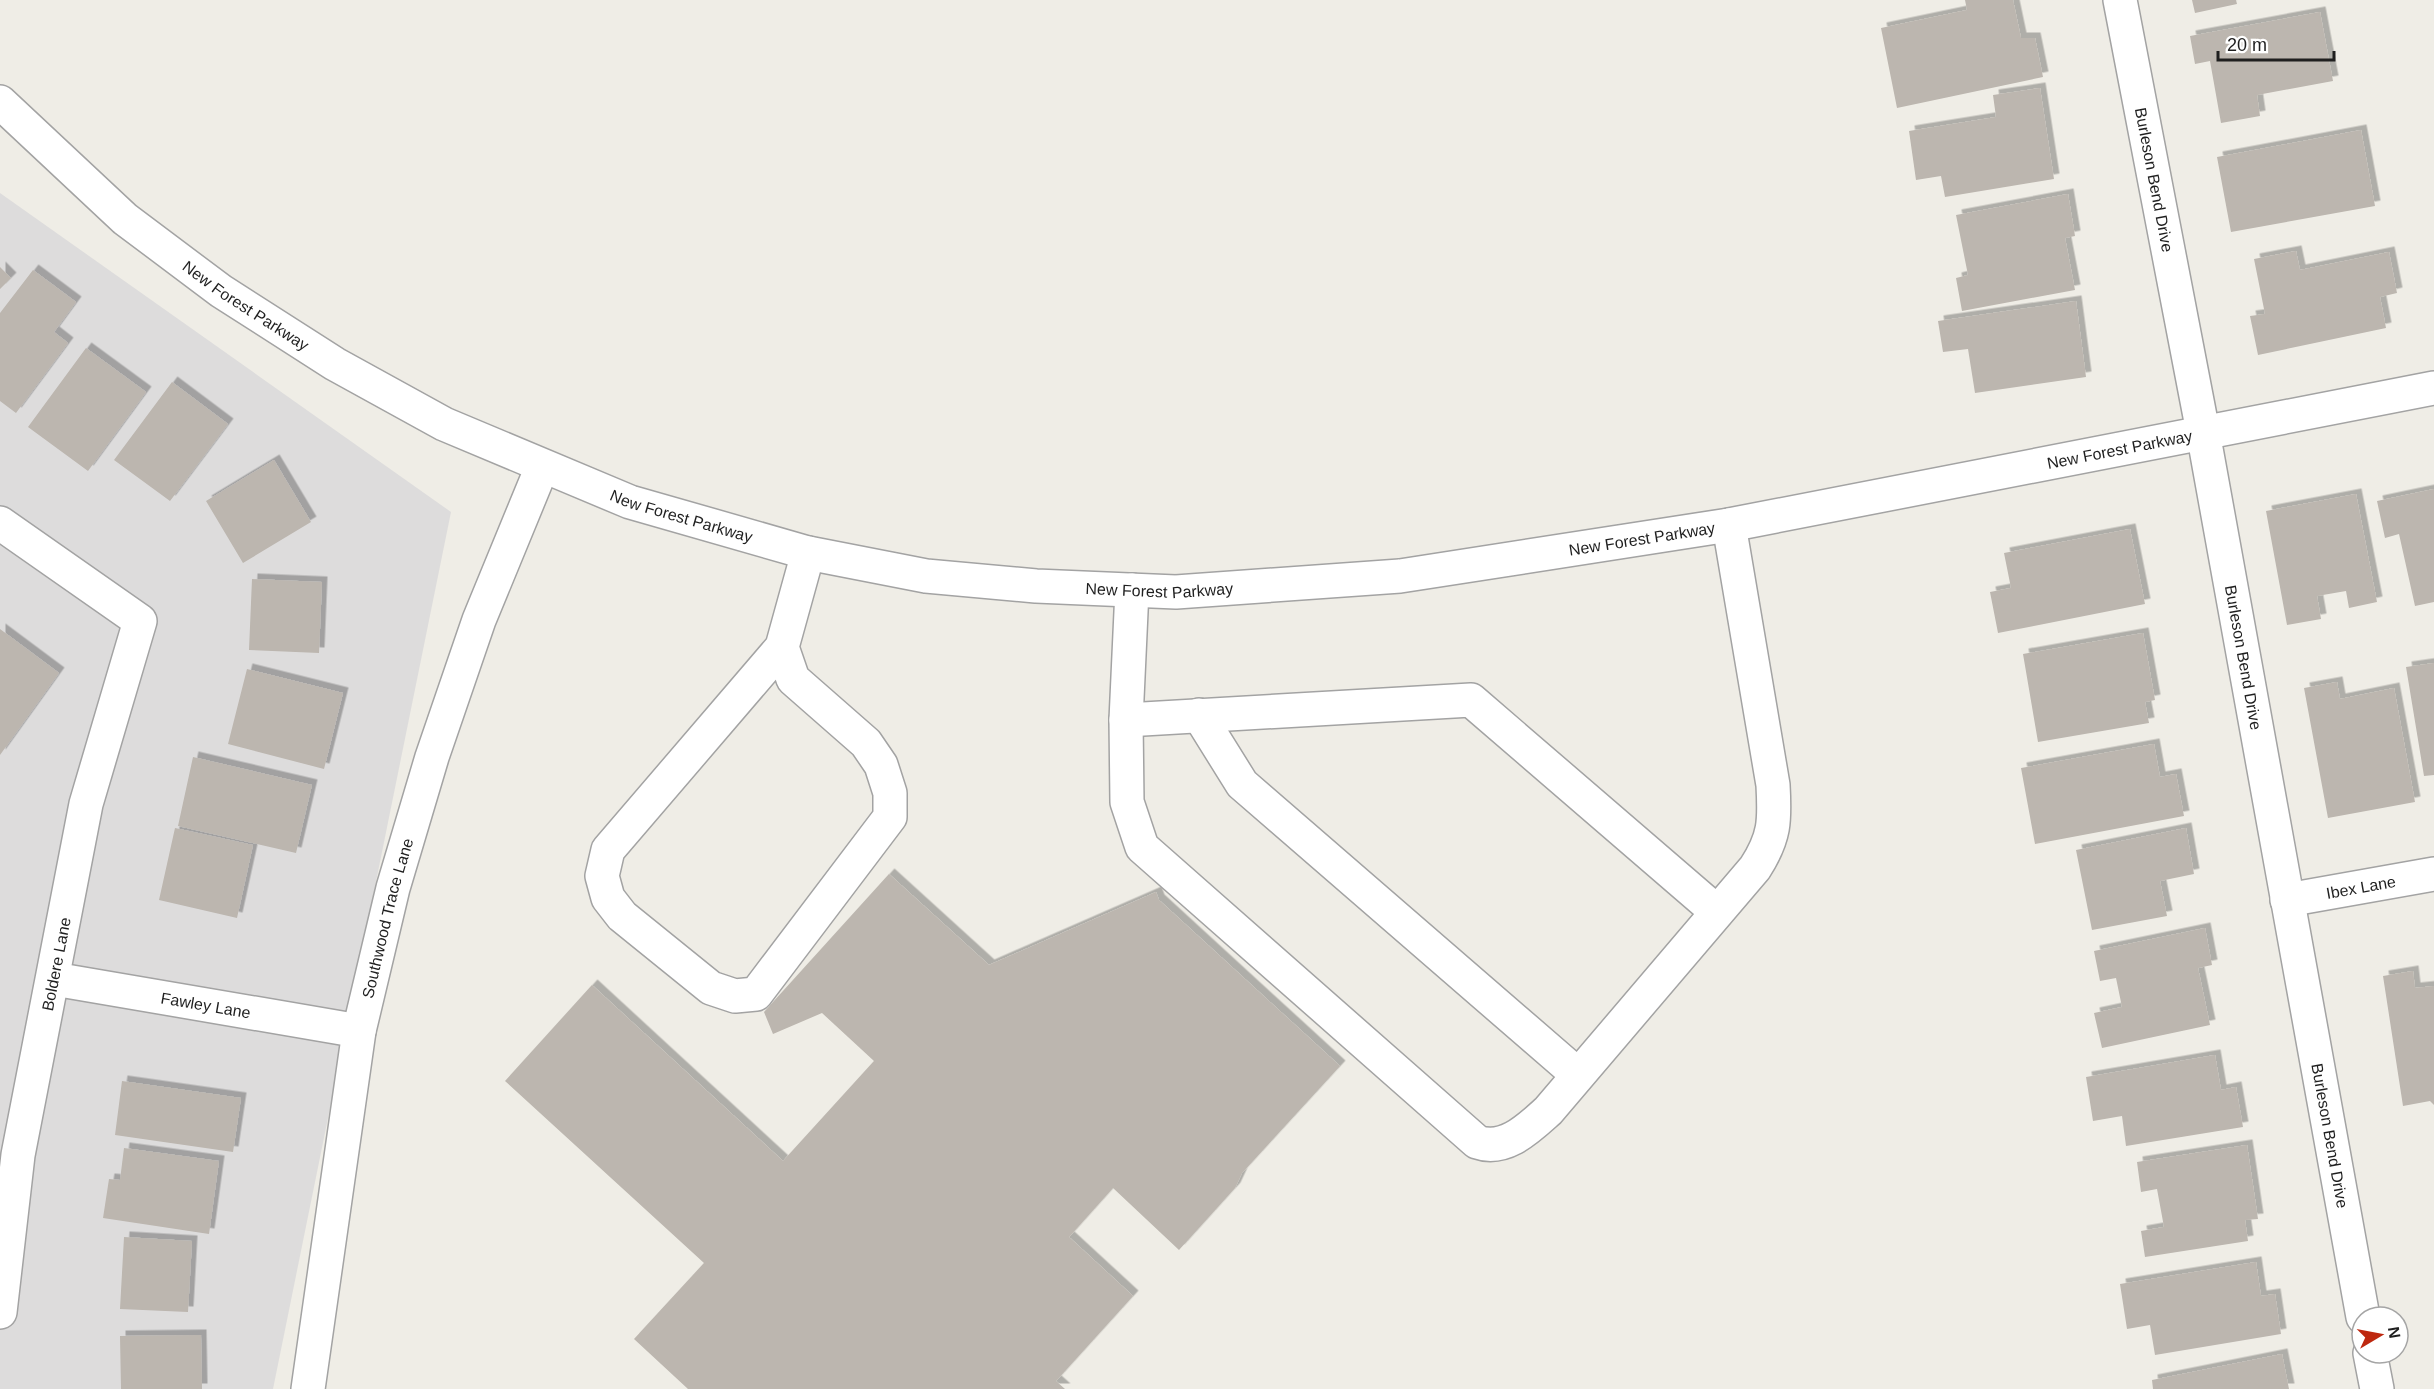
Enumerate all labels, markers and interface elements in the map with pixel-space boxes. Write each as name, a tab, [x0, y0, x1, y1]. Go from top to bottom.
scale bar	[2218, 24, 2334, 62]
text: 20 m	[2227, 35, 2267, 55]
street label: Burleson Bend Drive	[2132, 106, 2176, 254]
street label: New Forest Parkway	[180, 258, 312, 354]
street label: New Forest Parkway	[2046, 427, 2194, 472]
street label: New Forest Parkway	[608, 487, 754, 546]
street label: New Forest Parkway	[1568, 519, 1716, 559]
street label: New Forest Parkway	[1085, 580, 1234, 601]
street label: Burleson Bend Drive	[2222, 584, 2265, 731]
street label: Southwood Trace Lane	[359, 836, 416, 1000]
street label: Ibex Lane	[2325, 873, 2397, 902]
street label: Boldere Lane	[39, 916, 74, 1012]
street label: Fawley Lane	[160, 989, 252, 1021]
street label: Burleson Bend Drive	[2308, 1062, 2351, 1210]
north arrow	[2350, 1305, 2410, 1365]
text: N	[2385, 1325, 2404, 1340]

